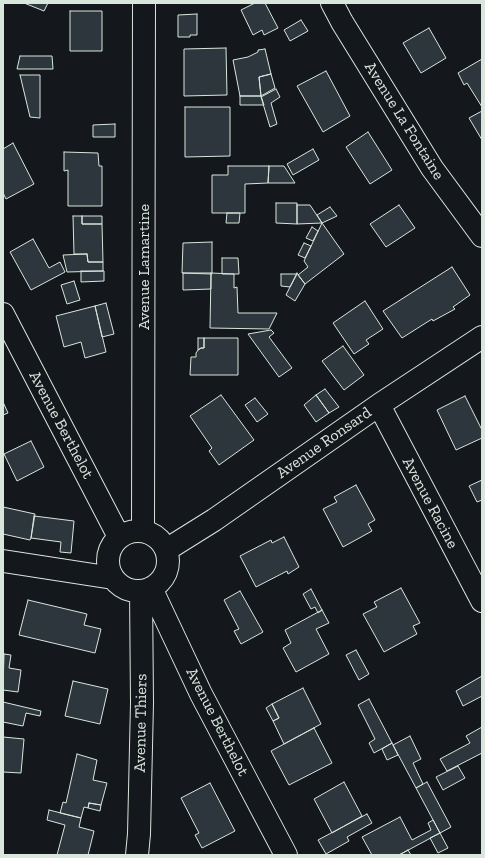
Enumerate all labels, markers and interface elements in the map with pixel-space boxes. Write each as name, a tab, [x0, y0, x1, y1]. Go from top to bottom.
street label: Avenue La Fontaine	[360, 59, 448, 183]
street label: Avenue Lamartine	[134, 204, 154, 330]
street label: Avenue Berthelot	[25, 368, 97, 482]
street label: Avenue Ronsard	[273, 403, 375, 483]
street label: Avenue Racine	[398, 454, 462, 552]
street label: Avenue Berthelot	[181, 665, 253, 779]
street label: Avenue Thiers	[131, 673, 151, 773]

